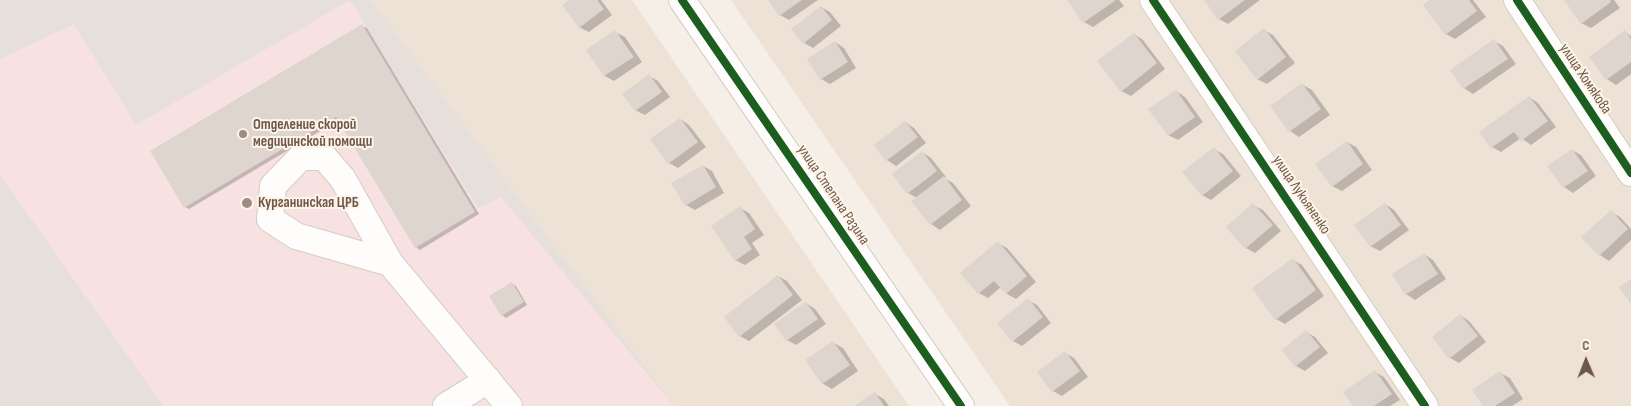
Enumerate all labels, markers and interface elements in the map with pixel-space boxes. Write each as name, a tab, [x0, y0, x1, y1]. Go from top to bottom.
street label: улица Хомякова	[1555, 40, 1615, 118]
place label: Отделение скорой медицинской помощи	[253, 116, 372, 151]
marker: Отделение скорой медицинской помощи	[237, 128, 249, 140]
street label: улица Степана Разина	[793, 142, 873, 248]
street label: улица Лукьяненко	[1268, 152, 1334, 238]
place label: Курганинская ЦРБ	[258, 194, 359, 212]
marker: Курганинская ЦРБ	[240, 196, 254, 210]
north arrow	[1561, 336, 1611, 386]
text: С	[1582, 337, 1589, 354]

